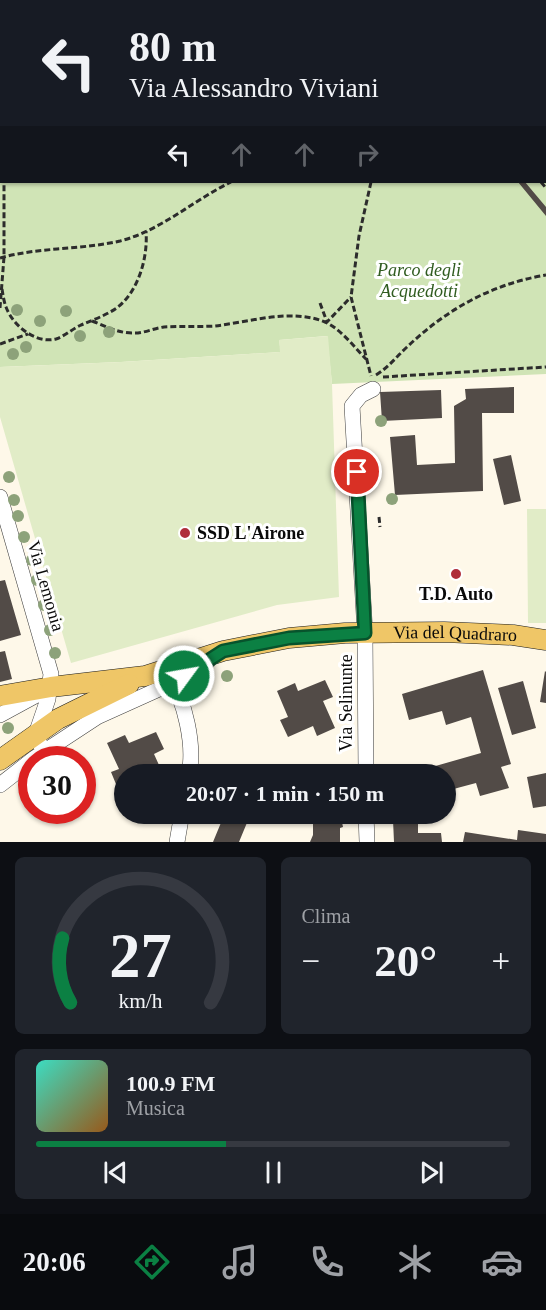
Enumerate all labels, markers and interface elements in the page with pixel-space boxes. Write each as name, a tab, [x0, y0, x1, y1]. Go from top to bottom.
icon: left	[30, 24, 108, 102]
text: 80 m	[129, 24, 217, 70]
text: Via Alessandro Viviani	[129, 73, 379, 103]
icon: left	[162, 138, 195, 171]
icon: ahead	[225, 138, 258, 171]
icon: ahead	[288, 138, 321, 171]
icon: right	[351, 138, 384, 171]
park label: Parco degli Acquedotti	[376, 260, 461, 301]
pin	[331, 446, 382, 497]
icon: arrive	[340, 455, 373, 488]
place label: SSD L'Airone	[197, 523, 304, 543]
marker: SSD L'Airone	[178, 526, 192, 540]
street label: Via Lemonia	[24, 538, 68, 634]
marker: T.D. Auto	[449, 567, 463, 581]
place label: T.D. Auto	[419, 584, 493, 604]
street label: Via del Quadraro	[393, 622, 518, 645]
position arrow	[152, 644, 216, 708]
street label: Via Selinunte	[336, 654, 356, 752]
speed limit sign: 30	[18, 746, 96, 824]
text: 20:07 · 1 min · 150 m	[186, 781, 384, 806]
text: Clima	[302, 905, 350, 927]
text: 27	[109, 921, 171, 990]
text: 20°	[374, 936, 437, 986]
text: −	[302, 943, 320, 979]
text: +	[491, 943, 510, 979]
text: km/h	[118, 989, 163, 1013]
text: 100.9 FM	[126, 1071, 215, 1096]
text: Musica	[126, 1097, 185, 1119]
icon: previous	[99, 1156, 132, 1189]
icon: pause	[257, 1156, 290, 1189]
icon: next	[415, 1156, 448, 1189]
icon: directions	[131, 1241, 173, 1283]
icon: music	[219, 1241, 261, 1283]
icon: phone	[306, 1241, 348, 1283]
icon: climate	[394, 1241, 436, 1283]
icon: car	[481, 1241, 523, 1283]
text: 20:06	[23, 1247, 86, 1277]

